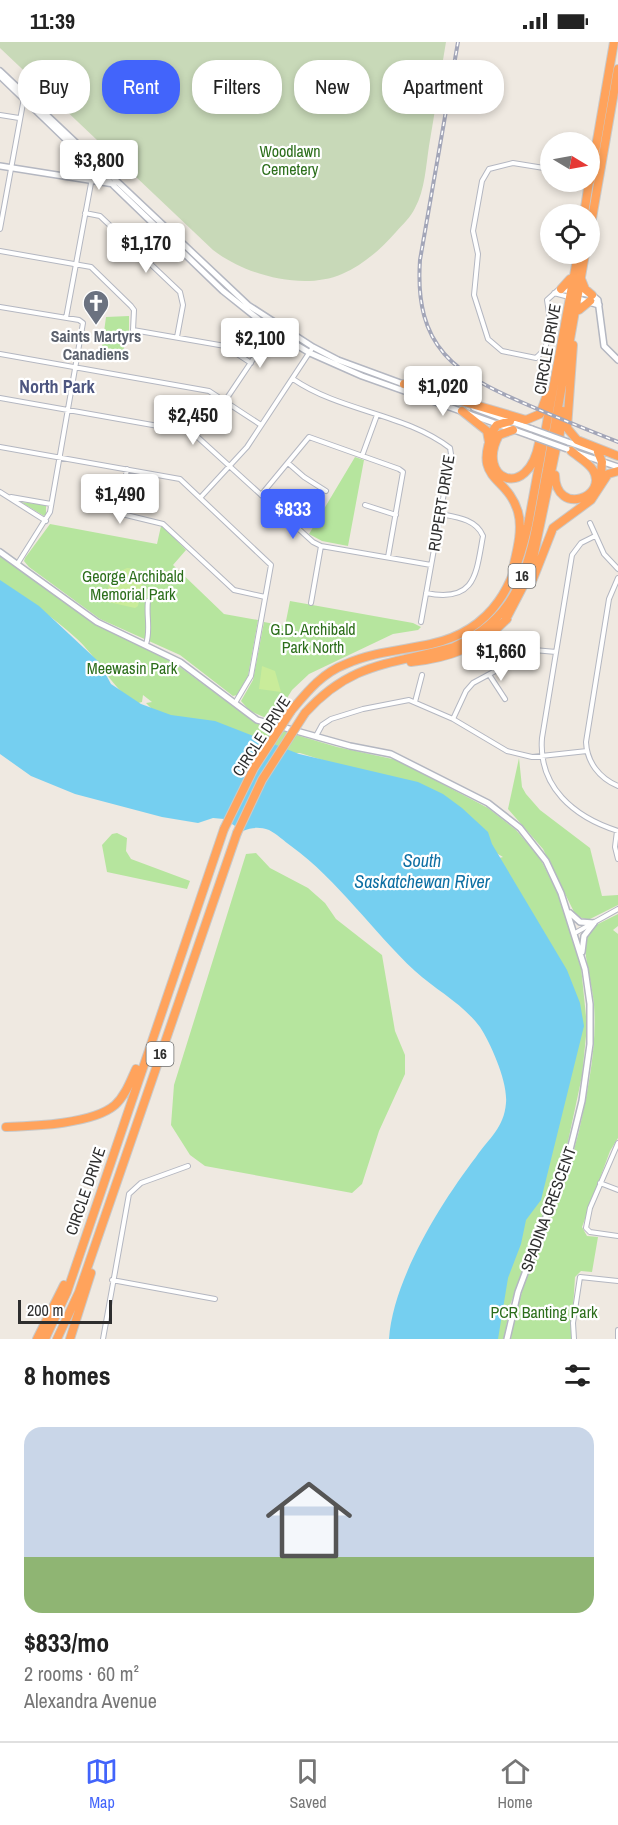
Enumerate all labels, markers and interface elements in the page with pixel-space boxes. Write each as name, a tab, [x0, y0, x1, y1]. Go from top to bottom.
text: 11:39	[30, 6, 75, 36]
chip: Buy	[18, 60, 90, 114]
chip: Rent	[102, 60, 180, 114]
chip: Filters	[192, 60, 282, 114]
chip: New	[294, 60, 370, 114]
chip: Apartment	[382, 60, 504, 114]
north arrow	[540, 132, 600, 192]
map controls	[540, 132, 600, 264]
pin: $3,800	[50, 140, 148, 191]
park label: Woodlawn Cemetery	[259, 140, 321, 180]
text: $3,800	[74, 146, 124, 173]
button: locate	[540, 204, 600, 264]
pin: $1,170	[97, 223, 195, 274]
text: $1,170	[121, 229, 171, 256]
church icon: Saints Martyrs Canadiens	[81, 288, 111, 326]
street label: CIRCLE DRIVE	[528, 302, 566, 396]
pin: $2,100	[211, 318, 309, 369]
text: $2,100	[235, 324, 285, 351]
place label: Saints Martyrs Canadiens	[51, 325, 141, 365]
pin: $1,020	[394, 366, 492, 417]
text: $1,020	[418, 372, 468, 399]
district label: North Park	[19, 374, 96, 399]
pin: $2,450	[144, 395, 242, 446]
text: $2,450	[168, 401, 218, 428]
street label: RUPERT DRIVE	[423, 453, 459, 553]
pin: $1,490	[71, 474, 169, 525]
text: $1,490	[95, 480, 145, 507]
pin: $833	[257, 489, 329, 540]
text: $833	[275, 495, 311, 522]
road number: 16	[508, 564, 536, 588]
park label: George Archibald Memorial Park	[82, 565, 184, 605]
park label: G.D. Archibald Park North	[270, 618, 356, 658]
pin: $1,660	[452, 631, 550, 682]
text: $1,660	[476, 637, 526, 664]
park label: Meewasin Park	[87, 657, 178, 679]
street label: CIRCLE DRIVE	[227, 691, 295, 781]
water label: South Saskatchewan River	[354, 848, 491, 894]
road number: 16	[146, 1042, 174, 1066]
street label: SPADINA CRESCENT	[515, 1143, 581, 1275]
street label: CIRCLE DRIVE	[60, 1144, 110, 1238]
scale bar	[18, 1297, 112, 1324]
text: 200 m	[27, 1299, 63, 1321]
park label: PCR Banting Park	[490, 1301, 598, 1323]
text: 8 homes	[24, 1358, 111, 1393]
icon: filters	[561, 1359, 594, 1392]
icon: home	[255, 1466, 363, 1574]
text: $833/mo	[24, 1625, 109, 1660]
text: 2 rooms · 60 m²	[24, 1660, 139, 1687]
text: Alexandra Avenue	[24, 1687, 157, 1714]
tab: Map	[85, 1755, 118, 1813]
tab: Saved	[289, 1755, 327, 1813]
tab: Home	[498, 1755, 533, 1813]

